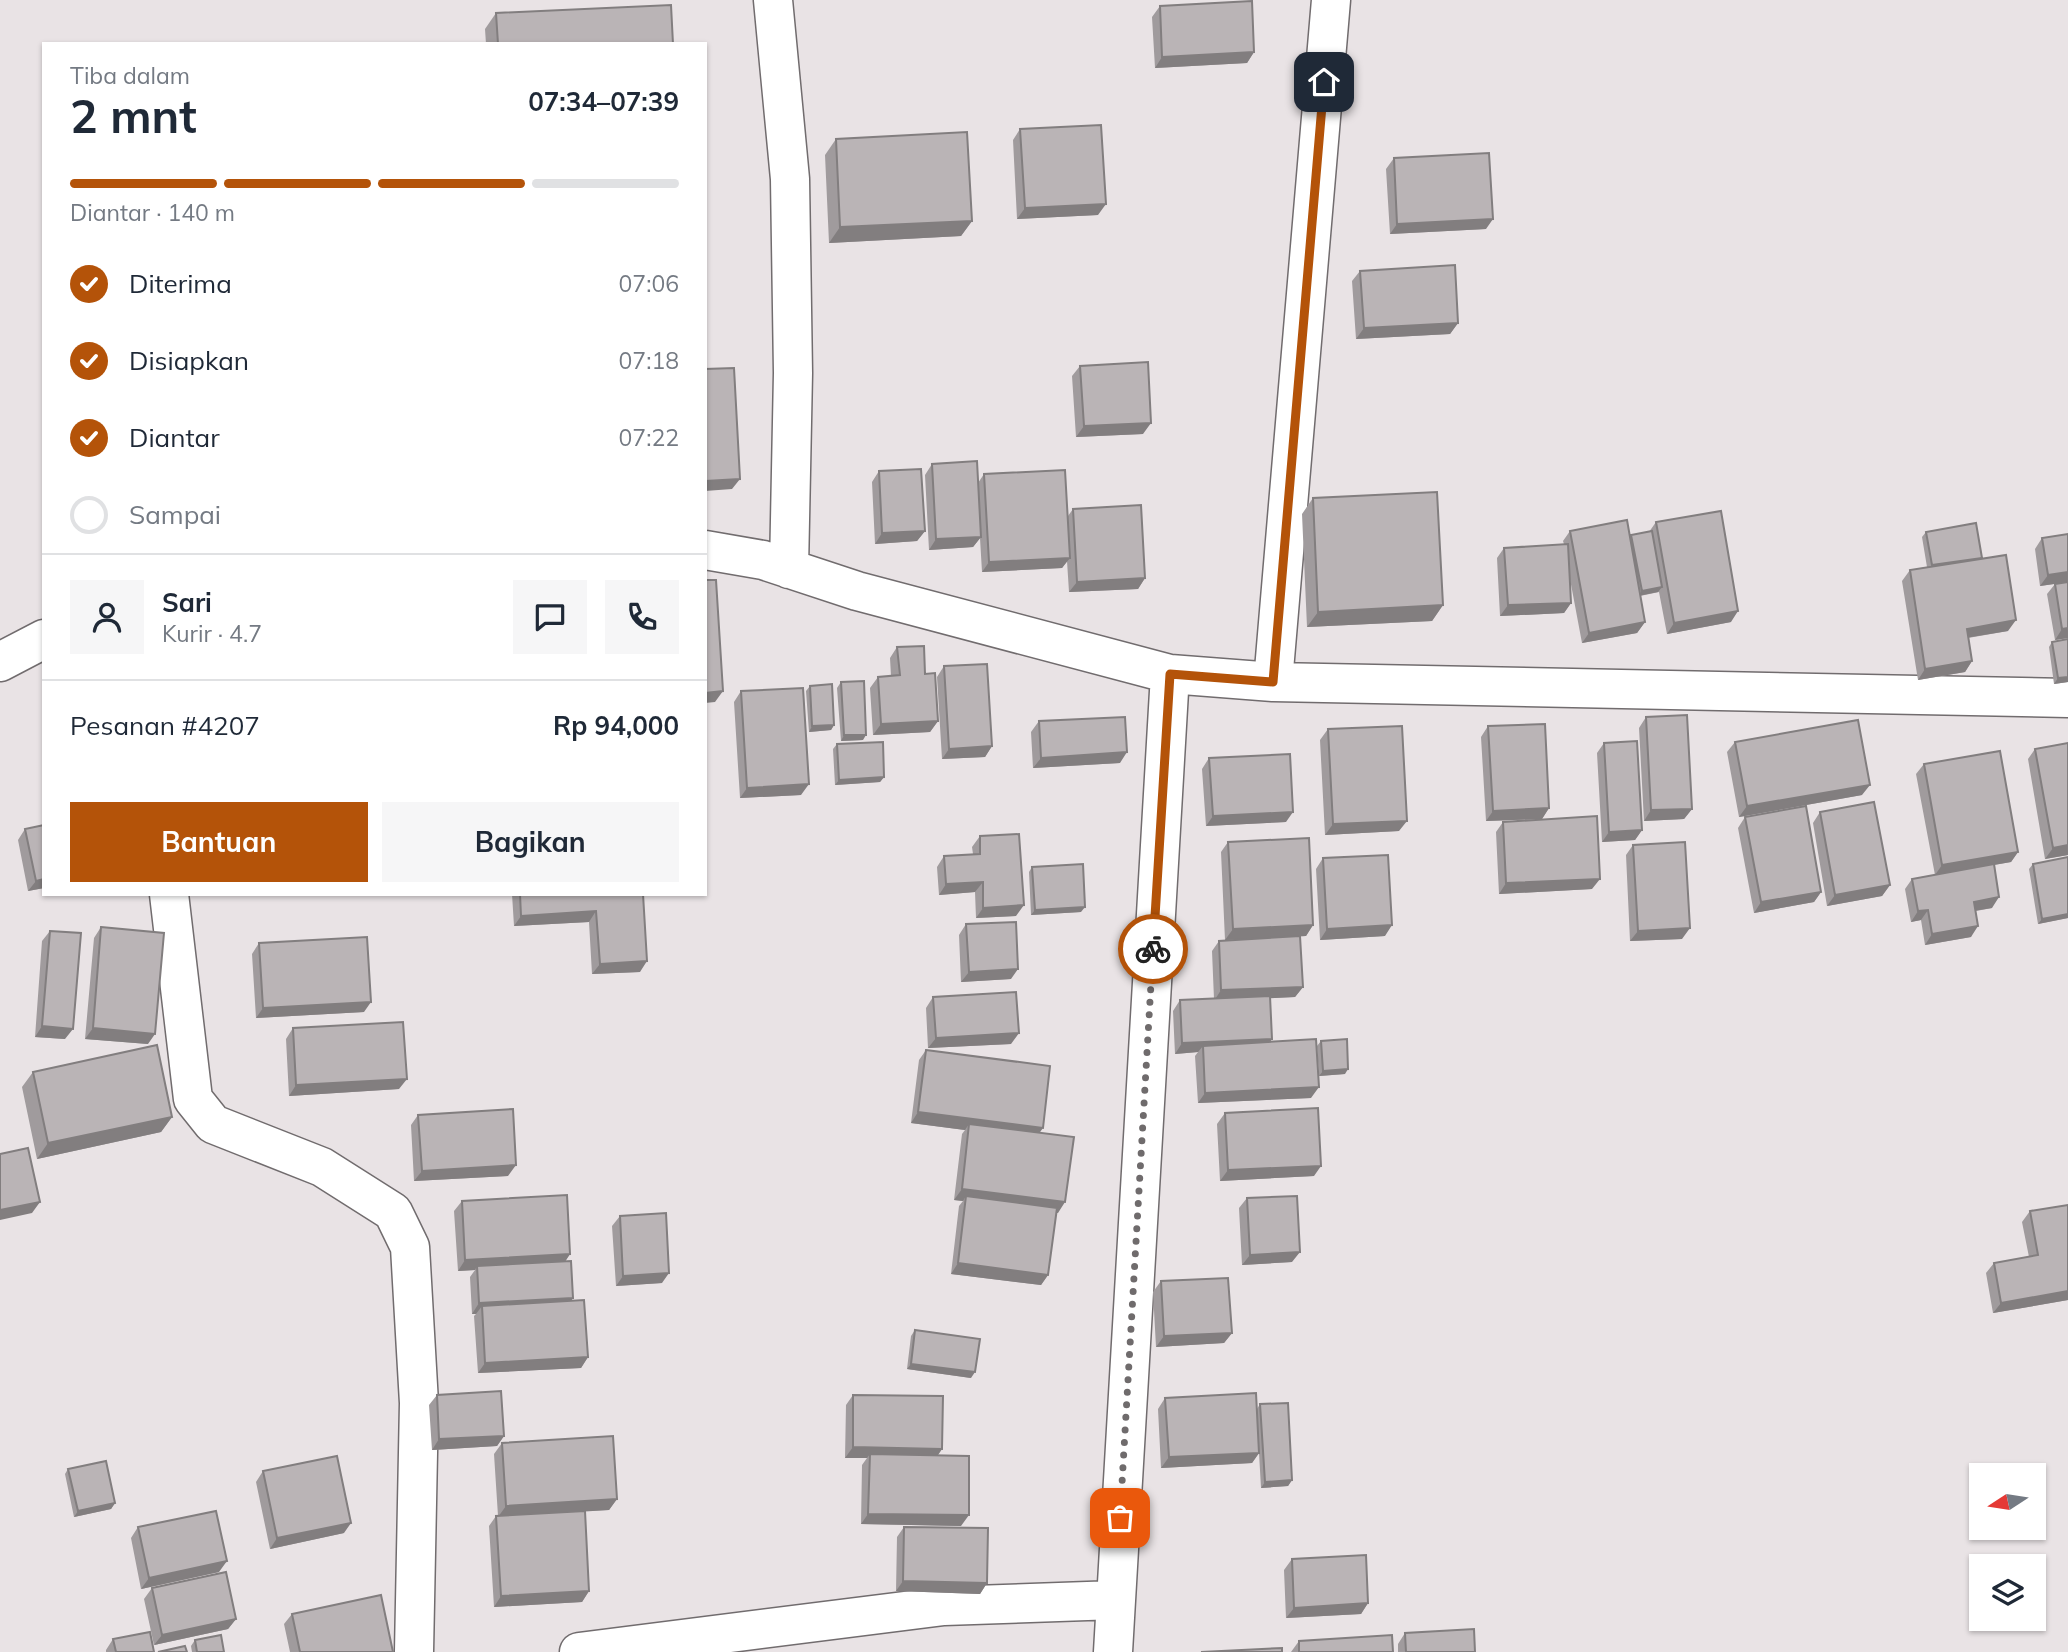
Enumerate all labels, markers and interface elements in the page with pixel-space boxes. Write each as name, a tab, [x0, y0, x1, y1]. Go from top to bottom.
pin	[1294, 52, 1354, 112]
text: Tiba dalam	[70, 61, 190, 90]
icon: home	[1305, 63, 1343, 101]
text: 07:34–07:39	[528, 85, 679, 118]
text: 2 mnt	[70, 87, 197, 145]
text: Diantar · 140 m	[70, 198, 235, 227]
icon: check	[70, 265, 108, 303]
text: Diterima	[129, 267, 232, 300]
text: 07:06	[619, 269, 679, 298]
icon: check	[70, 342, 108, 380]
text: Disiapkan	[129, 344, 249, 377]
text: 07:18	[619, 346, 679, 375]
icon: check	[70, 419, 108, 457]
text: Diantar	[129, 421, 220, 454]
text: 07:22	[619, 423, 679, 452]
text: Sampai	[129, 498, 221, 531]
button: person	[70, 580, 144, 654]
button: chat	[513, 580, 587, 654]
button: phone	[605, 580, 679, 654]
text: Sari	[162, 586, 212, 619]
text: Kurir · 4.7	[162, 619, 262, 648]
text: Pesanan #4207	[70, 709, 260, 742]
text: Rp 94,000	[553, 709, 679, 742]
button: Bantuan	[70, 802, 368, 882]
button: Bagikan	[382, 802, 679, 882]
courier	[1118, 914, 1188, 984]
icon: bike	[1134, 930, 1172, 968]
north arrow	[1969, 1463, 2046, 1540]
map controls	[1969, 1463, 2046, 1631]
pin	[1090, 1488, 1150, 1548]
icon: bag	[1101, 1499, 1139, 1537]
button: layers	[1969, 1554, 2046, 1631]

